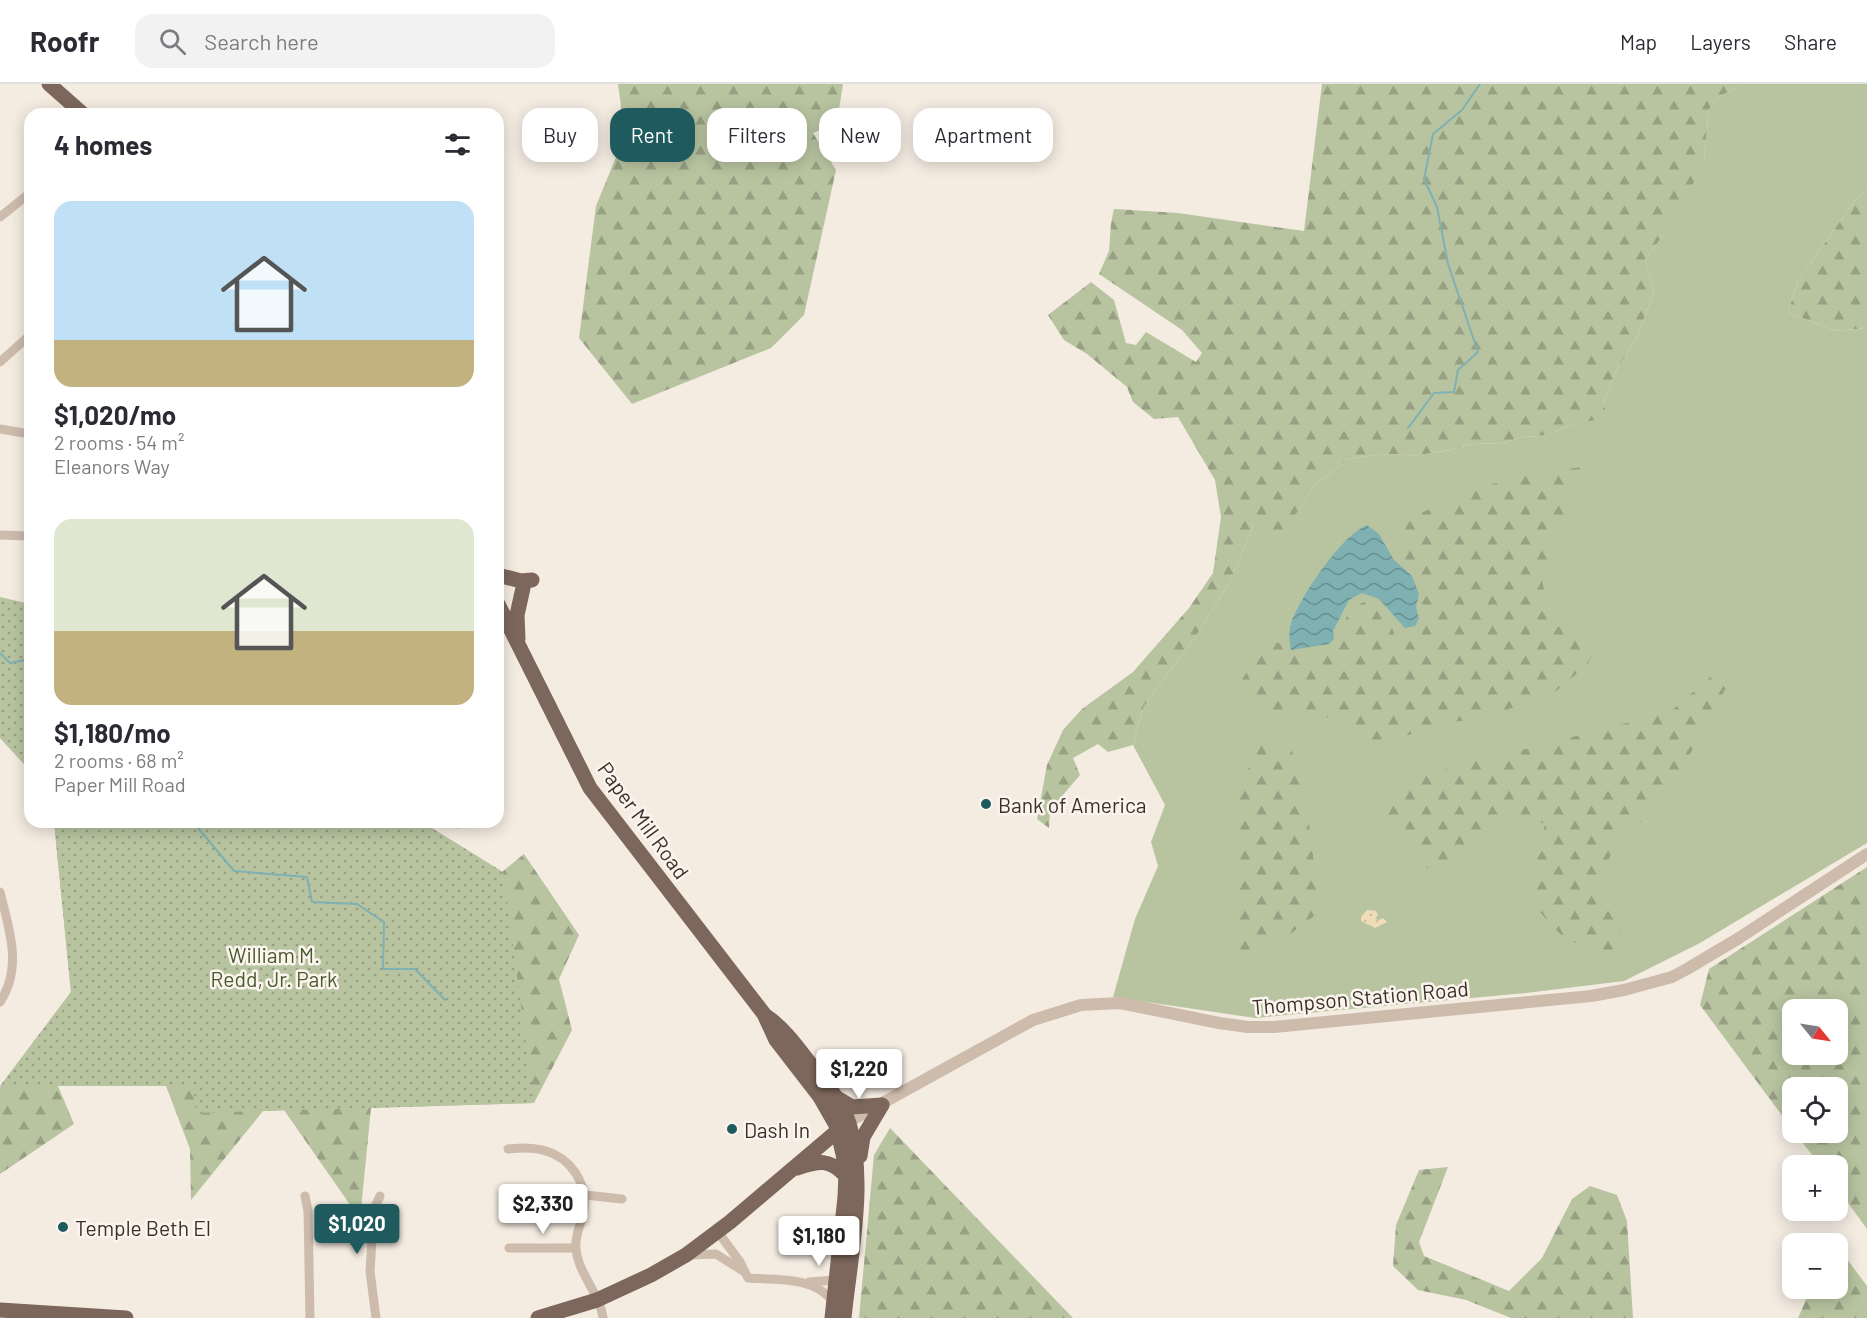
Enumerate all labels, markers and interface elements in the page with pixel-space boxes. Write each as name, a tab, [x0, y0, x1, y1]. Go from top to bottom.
search box	[135, 14, 555, 68]
text: Roofr	[30, 24, 99, 58]
icon: search	[156, 25, 189, 58]
text: Search here	[204, 28, 319, 54]
text: Map	[1620, 29, 1657, 54]
text: Layers	[1690, 29, 1751, 54]
text: Share	[1784, 29, 1837, 54]
chip: Buy	[522, 108, 598, 162]
chip: Rent	[610, 108, 695, 162]
chip: Filters	[707, 108, 807, 162]
chip: New	[819, 108, 901, 162]
chip: Apartment	[913, 108, 1053, 162]
icon: filters	[441, 128, 474, 161]
text: 4 homes	[54, 129, 152, 160]
icon: home	[210, 240, 318, 348]
text: $1,020/mo	[54, 399, 176, 430]
text: 2 rooms · 54 m²	[54, 430, 184, 454]
text: Eleanors Way	[54, 454, 170, 478]
icon: home	[210, 558, 318, 666]
text: $1,180/mo	[54, 717, 171, 748]
text: 2 rooms · 68 m²	[54, 748, 184, 772]
street label: Paper Mill Road	[593, 757, 695, 883]
text: Paper Mill Road	[54, 772, 186, 796]
place label: Bank of America	[998, 792, 1147, 817]
marker: Bank of America	[979, 797, 993, 811]
park label: William M. Redd, Jr. Park	[210, 942, 338, 991]
street label: Thompson Station Road	[1251, 975, 1469, 1019]
north arrow	[1782, 999, 1848, 1065]
map controls	[1782, 999, 1848, 1299]
pin: $1,220	[810, 1049, 908, 1100]
text: $1,220	[830, 1056, 888, 1080]
button: locate	[1782, 1077, 1848, 1143]
place label: Dash In	[744, 1117, 810, 1142]
marker: Dash In	[725, 1122, 739, 1136]
button: +	[1782, 1155, 1848, 1221]
pin: $2,330	[494, 1184, 592, 1235]
text: $2,330	[513, 1191, 573, 1215]
pin: $1,020	[308, 1204, 406, 1255]
text: $1,020	[328, 1211, 386, 1235]
place label: Temple Beth El	[75, 1215, 211, 1240]
pin: $1,180	[770, 1216, 868, 1267]
marker: Temple Beth El	[56, 1220, 70, 1234]
text: $1,180	[792, 1223, 846, 1247]
button: −	[1782, 1233, 1848, 1299]

